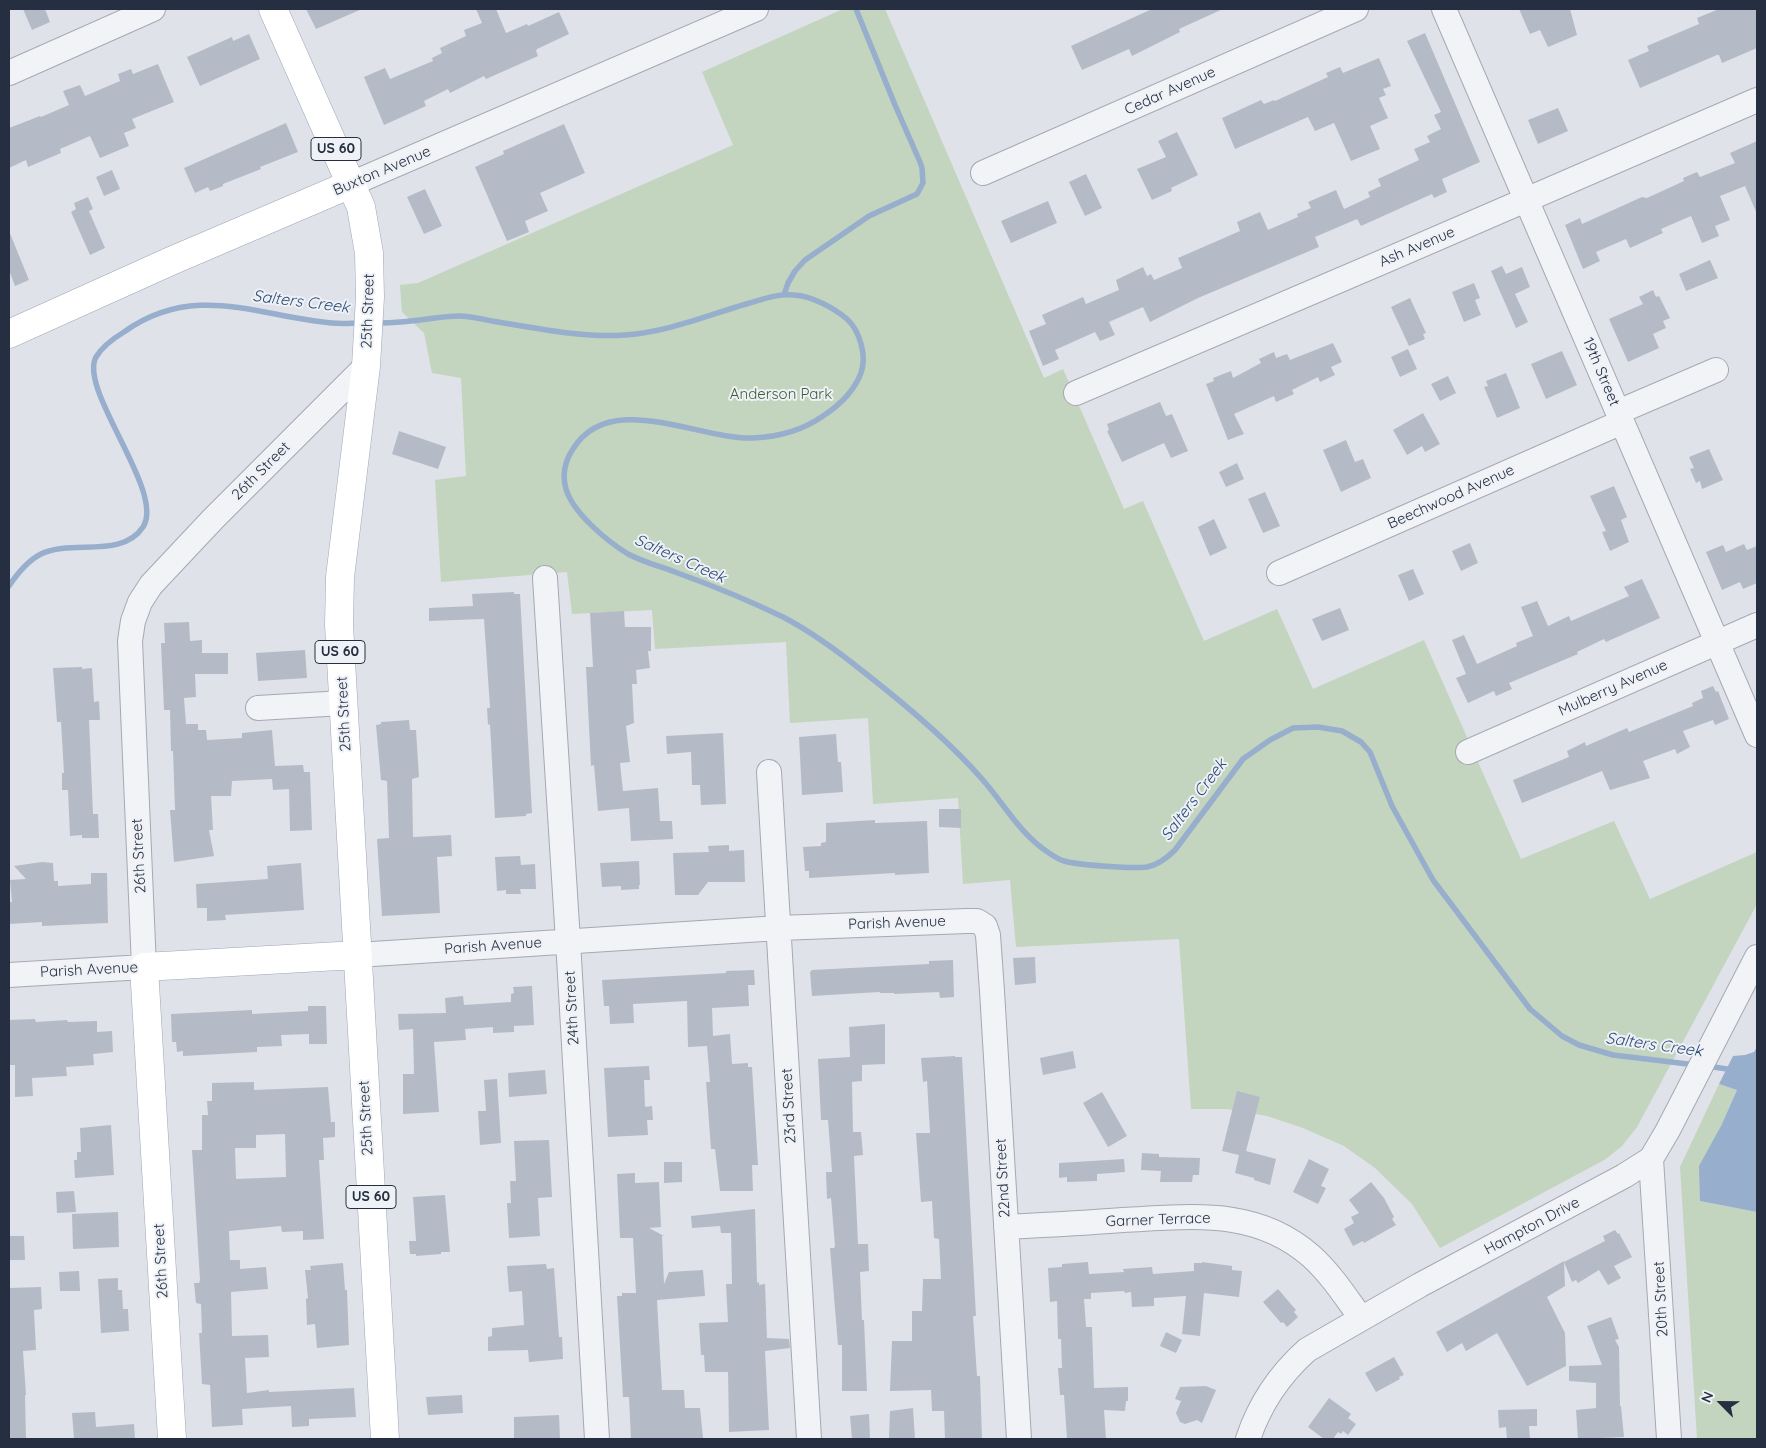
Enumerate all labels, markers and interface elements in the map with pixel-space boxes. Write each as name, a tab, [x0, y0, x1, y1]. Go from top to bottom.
street label: Cedar Avenue	[1122, 63, 1218, 119]
road number: US 60	[311, 138, 361, 160]
street label: Buxton Avenue	[330, 142, 434, 200]
street label: Ash Avenue	[1376, 223, 1458, 271]
street label: 25th Street	[358, 273, 378, 349]
water label: Salters Creek	[251, 287, 351, 317]
street label: 19th Street	[1579, 335, 1623, 409]
park label: Anderson Park	[730, 385, 832, 403]
street label: 26th Street	[228, 438, 294, 504]
street label: Beechwood Avenue	[1385, 461, 1517, 533]
water label: Salters Creek	[631, 530, 729, 588]
road number: US 60	[315, 640, 365, 664]
street label: Mulberry Avenue	[1556, 656, 1670, 720]
street label: 25th Street	[333, 676, 355, 752]
water label: Salters Creek	[1157, 755, 1231, 845]
street label: 26th Street	[128, 818, 150, 894]
street label: Parish Avenue	[848, 912, 946, 934]
street label: Parish Avenue	[444, 934, 542, 958]
street label: Parish Avenue	[40, 958, 138, 982]
street label: 24th Street	[561, 970, 583, 1046]
water label: Salters Creek	[1604, 1029, 1704, 1061]
street label: 23rd Street	[778, 1068, 800, 1144]
street label: 25th Street	[355, 1080, 377, 1156]
street label: 22nd Street	[992, 1138, 1014, 1218]
road number: US 60	[346, 1186, 396, 1208]
street label: Hampton Drive	[1481, 1193, 1583, 1259]
street label: Garner Terrace	[1105, 1209, 1211, 1231]
street label: 26th Street	[150, 1223, 172, 1299]
street label: 20th Street	[1650, 1261, 1672, 1337]
north arrow	[1696, 1378, 1746, 1428]
text: N	[1697, 1389, 1717, 1405]

